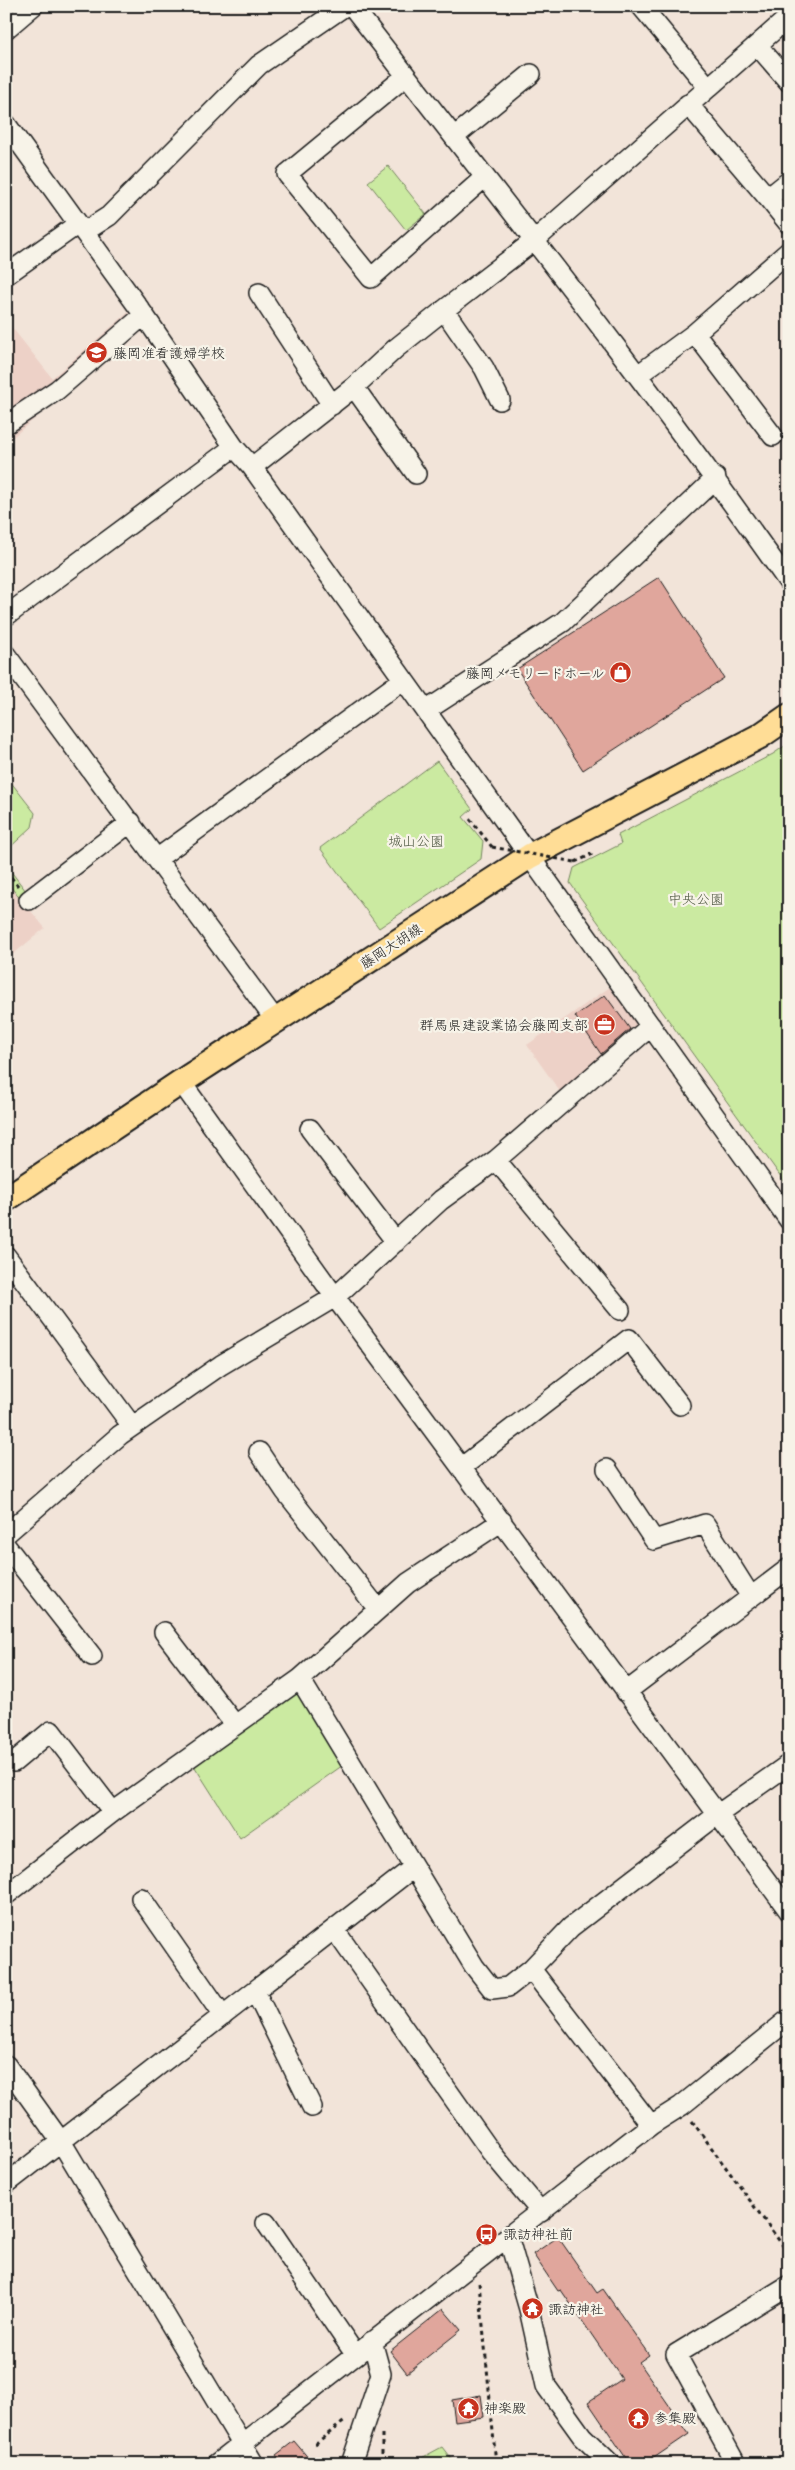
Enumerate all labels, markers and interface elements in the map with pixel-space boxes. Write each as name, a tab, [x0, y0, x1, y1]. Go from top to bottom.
school or university icon: 藤岡准看護婦学校	[85, 341, 109, 365]
place label: 藤岡准看護婦学校	[113, 341, 225, 366]
place label: 藤岡メモリードホール	[466, 661, 605, 686]
shop icon: 藤岡メモリードホール	[609, 661, 633, 685]
park label: 城山公園	[388, 829, 444, 854]
park label: 中央公園	[668, 887, 724, 912]
street label: 藤岡大胡線	[355, 917, 427, 976]
place label: 群馬県建設業協会藤岡支部	[420, 1013, 588, 1038]
office icon: 群馬県建設業協会藤岡支部	[592, 1013, 616, 1037]
bus stop icon: 諏訪神社前	[475, 2222, 499, 2246]
place label: 諏訪神社前	[503, 2222, 573, 2247]
temple icon: 諏訪神社	[520, 2297, 544, 2321]
place label: 諏訪神社	[548, 2297, 604, 2322]
temple icon: 神楽殿	[456, 2396, 480, 2420]
place label: 神楽殿	[484, 2396, 526, 2421]
temple icon: 参集殿	[626, 2406, 650, 2430]
place label: 参集殿	[654, 2406, 696, 2431]

